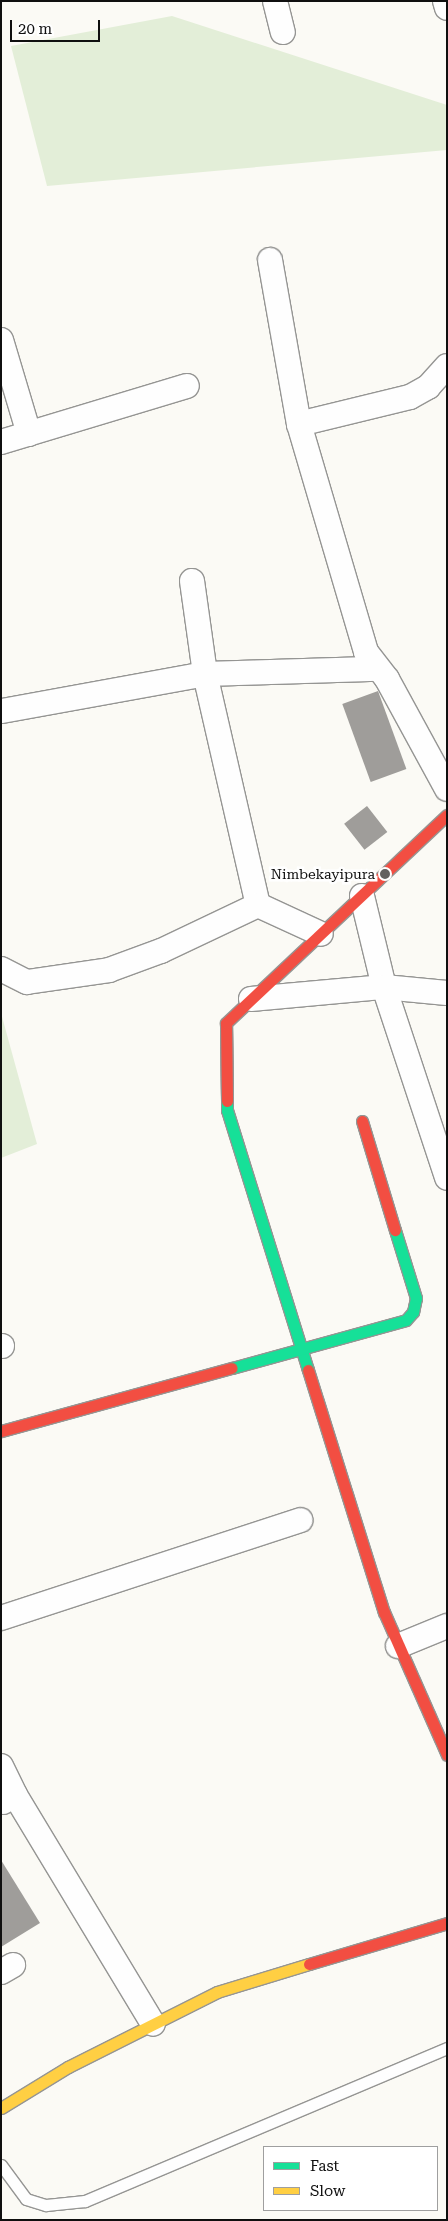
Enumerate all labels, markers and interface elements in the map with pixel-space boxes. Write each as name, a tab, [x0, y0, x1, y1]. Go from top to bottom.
scale bar	[12, 10, 102, 42]
text: 20 m	[18, 20, 52, 38]
place label: Nimbekayipura	[271, 866, 375, 882]
marker: Nimbekayipura	[379, 868, 391, 880]
legend	[263, 2146, 438, 2211]
text: Fast	[310, 2157, 339, 2175]
text: Slow	[310, 2182, 345, 2200]

